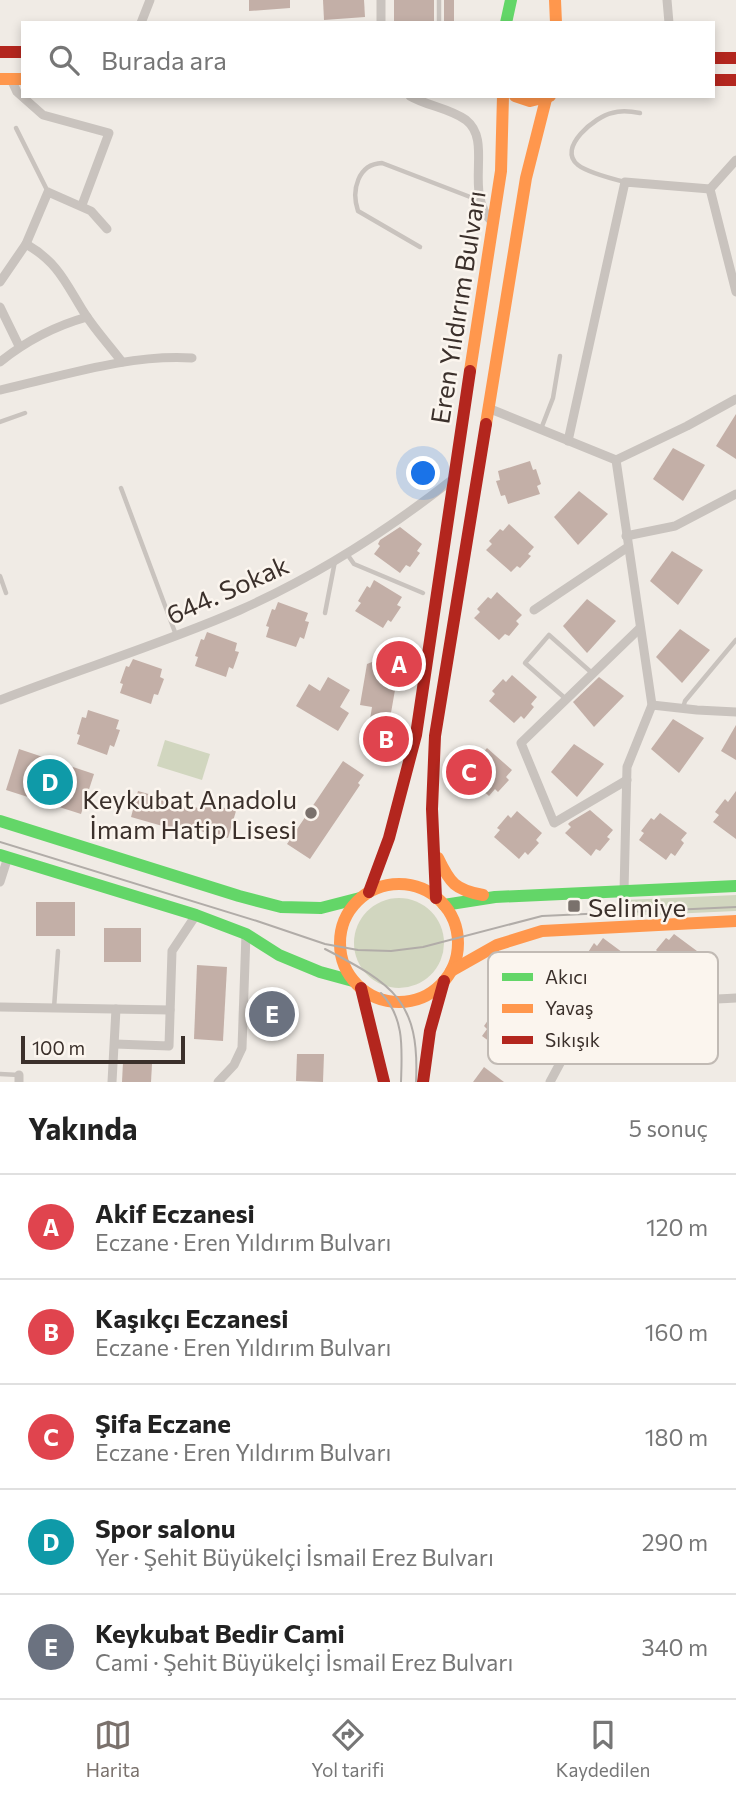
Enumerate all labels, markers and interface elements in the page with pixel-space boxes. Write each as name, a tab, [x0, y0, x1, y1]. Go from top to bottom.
search box	[21, 21, 715, 98]
icon: search	[45, 41, 83, 79]
text: Burada ara	[101, 44, 227, 75]
street label: Eren Yıldırım Bulvarı	[423, 188, 491, 426]
your location	[406, 456, 440, 490]
street label: 644. Sokak	[161, 548, 293, 630]
pin: A	[376, 638, 422, 690]
pin: B	[363, 713, 409, 765]
pin: C	[446, 746, 492, 798]
pin: D	[27, 756, 73, 808]
place label: Keykubat Anadolu İmam Hatip Lisesi	[82, 783, 297, 844]
marker: Keykubat Anadolu İmam Hatip Lisesi	[303, 805, 319, 821]
place label: Selimiye	[588, 891, 686, 922]
marker: Selimiye	[566, 898, 582, 914]
legend	[488, 952, 718, 1064]
text: Akıcı	[545, 965, 588, 988]
pin: E	[249, 988, 295, 1040]
text: Yavaş	[545, 996, 593, 1019]
text: Sıkışık	[545, 1028, 600, 1051]
scale bar	[21, 1033, 186, 1065]
text: 100 m	[32, 1036, 85, 1059]
text: Yakında	[28, 1109, 138, 1146]
text: 5 sonuç	[629, 1114, 708, 1142]
text: Akif Eczanesi	[95, 1197, 255, 1228]
text: A	[43, 1213, 59, 1241]
text: 120 m	[646, 1213, 708, 1241]
text: Eczane · Eren Yıldırım Bulvarı	[95, 1228, 392, 1256]
text: Kaşıkçı Eczanesi	[95, 1302, 289, 1333]
text: B	[43, 1318, 59, 1346]
text: 160 m	[645, 1318, 708, 1346]
text: Eczane · Eren Yıldırım Bulvarı	[95, 1333, 392, 1361]
text: Şifa Eczane	[95, 1407, 231, 1438]
text: C	[43, 1423, 59, 1451]
text: 180 m	[645, 1423, 708, 1451]
text: Eczane · Eren Yıldırım Bulvarı	[95, 1438, 392, 1466]
text: Spor salonu	[95, 1512, 236, 1543]
text: D	[43, 1528, 59, 1556]
text: 290 m	[642, 1528, 708, 1556]
text: Yer · Şehit Büyükelçi İsmail Erez Bulvarı	[95, 1543, 494, 1571]
text: Keykubat Bedir Cami	[95, 1617, 345, 1648]
text: E	[44, 1633, 58, 1661]
text: 340 m	[642, 1633, 708, 1661]
text: Cami · Şehit Büyükelçi İsmail Erez Bulvarı	[95, 1648, 513, 1676]
tab: Harita	[86, 1716, 140, 1781]
tab: Yol tarifi	[311, 1716, 384, 1781]
tab: Kaydedilen	[556, 1716, 650, 1781]

